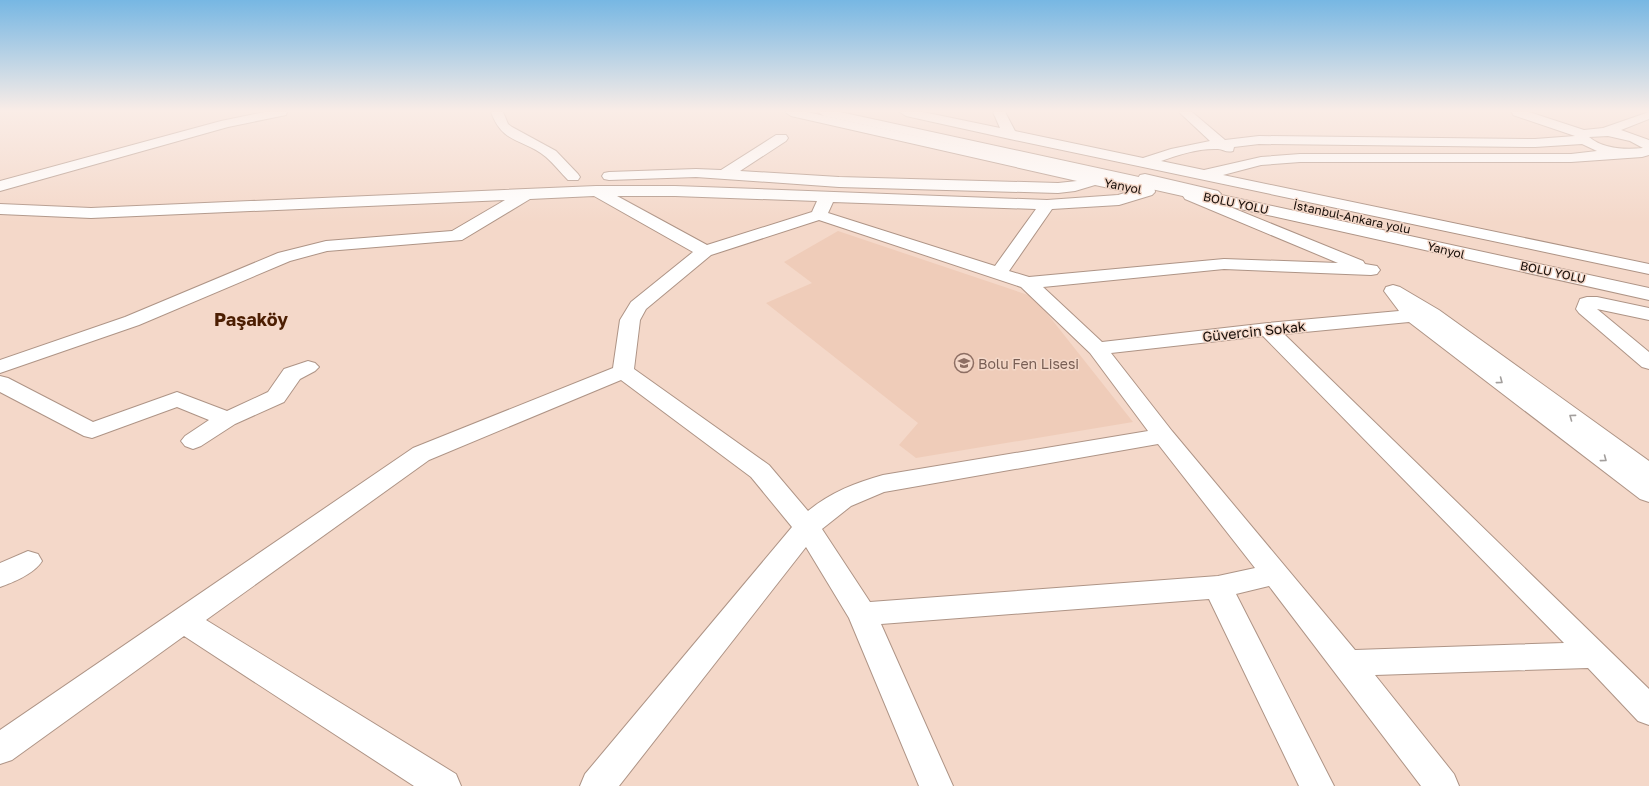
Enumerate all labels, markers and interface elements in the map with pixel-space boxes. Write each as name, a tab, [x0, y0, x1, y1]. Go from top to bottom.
street label: Yanyol	[1103, 175, 1143, 197]
street label: BOLU YOLU	[1202, 189, 1270, 217]
street label: İstanbul-Ankara yolu	[1292, 197, 1412, 237]
street label: Yanyol	[1426, 238, 1466, 262]
street label: BOLU YOLU	[1519, 258, 1587, 286]
district label: Paşaköy	[214, 308, 288, 330]
street label: Güvercin Sokak	[1201, 317, 1307, 345]
school or university icon: Bolu Fen Lisesi	[953, 352, 975, 374]
place label: Bolu Fen Lisesi	[978, 355, 1079, 372]
one-way arrow	[1495, 376, 1502, 383]
one-way arrow	[1570, 414, 1577, 421]
one-way arrow	[1599, 454, 1606, 461]

